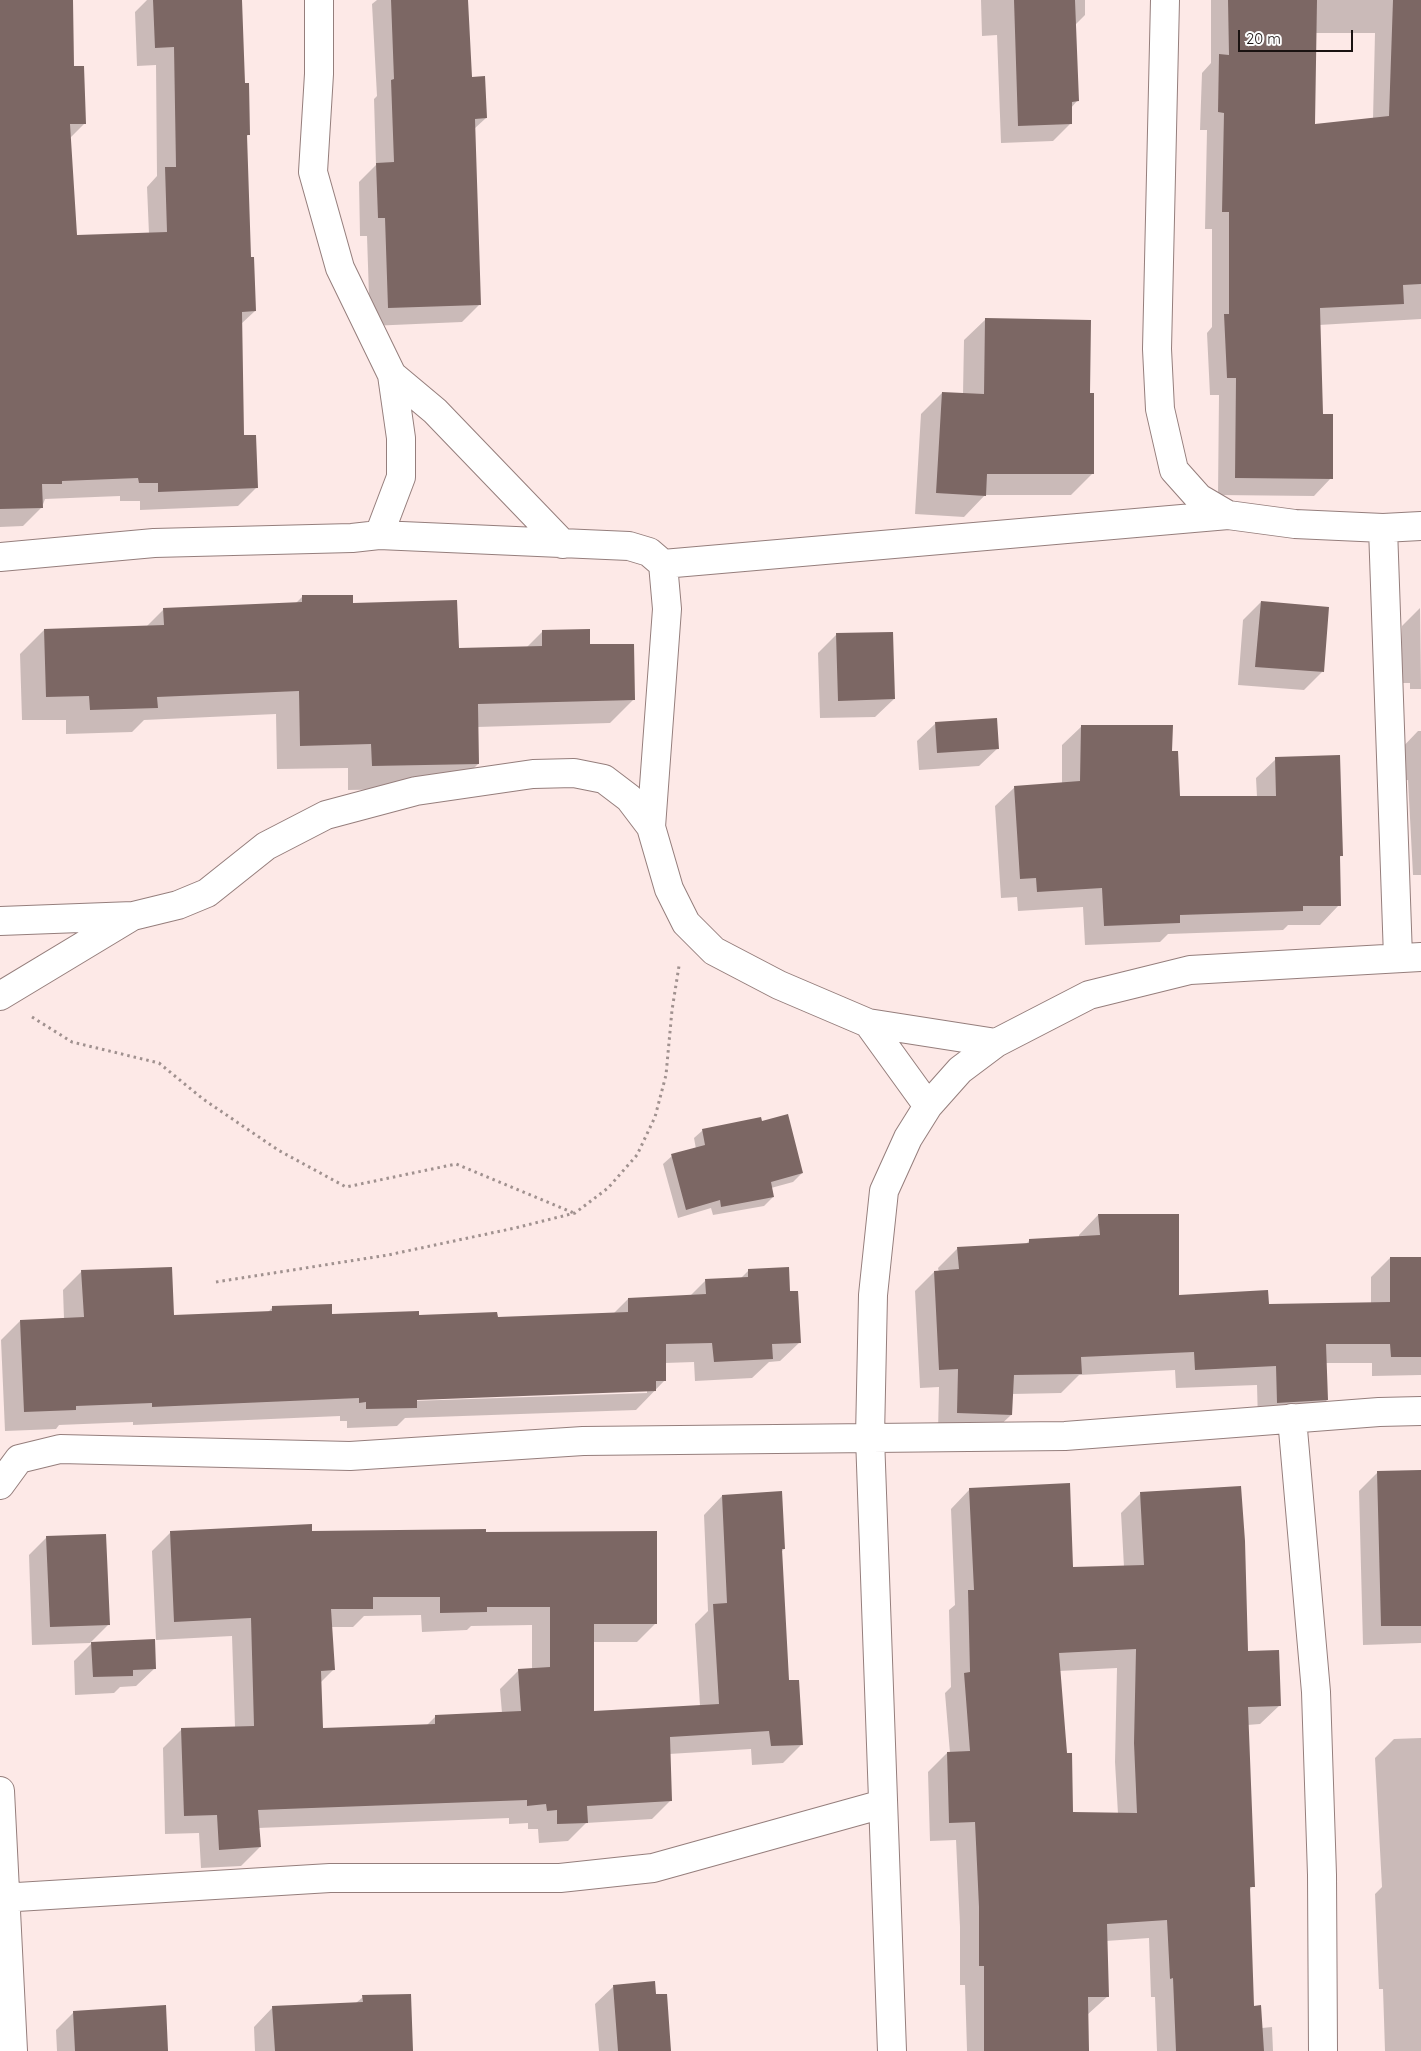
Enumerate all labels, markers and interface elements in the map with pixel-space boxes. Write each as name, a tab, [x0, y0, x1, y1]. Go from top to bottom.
scale bar	[1241, 20, 1356, 52]
text: 20 m	[1246, 29, 1281, 48]

